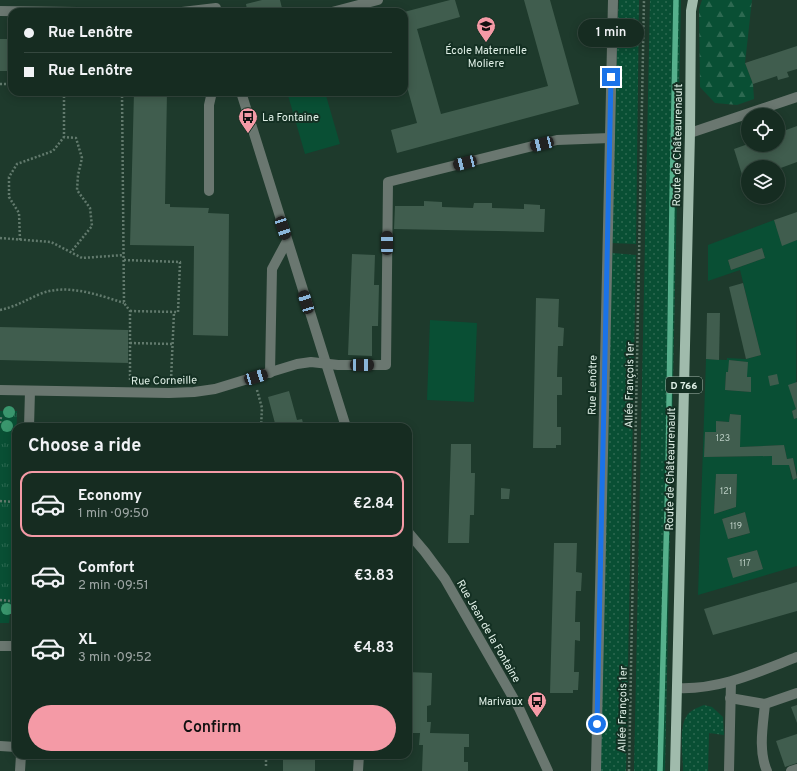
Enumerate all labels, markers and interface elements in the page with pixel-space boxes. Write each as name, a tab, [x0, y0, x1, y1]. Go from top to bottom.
school or university icon: École Maternelle Moliere	[475, 15, 497, 43]
callout: 1 min	[578, 19, 644, 47]
text: Rue Lenôtre	[48, 24, 133, 43]
text: 1 min	[596, 25, 626, 41]
place label: École Maternelle Moliere	[445, 43, 527, 71]
text: Rue Lenôtre	[48, 62, 133, 81]
route end	[602, 68, 620, 86]
street label: Route de Châteaurenault	[670, 83, 686, 207]
bus stop icon: La Fontaine	[237, 106, 259, 134]
map controls	[741, 108, 785, 204]
button: locate	[741, 108, 785, 152]
place label: La Fontaine	[262, 111, 319, 125]
car	[529, 135, 555, 153]
car	[452, 154, 478, 172]
button: layers	[741, 160, 785, 204]
car	[274, 215, 292, 241]
car	[381, 231, 393, 255]
car	[297, 289, 315, 315]
street label: Allée François 1er	[622, 341, 638, 428]
street label: Rue Lenôtre	[585, 355, 601, 415]
car	[350, 359, 374, 371]
car	[243, 368, 269, 386]
street label: Rue Corneille	[131, 373, 197, 389]
road number: D 766	[666, 377, 702, 393]
street label: Route de Châteaurenault	[663, 407, 679, 531]
house number: 123	[716, 433, 730, 444]
text: Choose a ride	[28, 435, 141, 458]
icon: car	[30, 486, 66, 522]
house number: 121	[720, 486, 732, 497]
text: Economy	[78, 487, 142, 506]
text: €2.84	[353, 495, 394, 514]
text: 1 min · 09:50	[78, 506, 149, 522]
house number: 119	[730, 521, 742, 532]
icon: car	[30, 558, 66, 594]
house number: 117	[739, 558, 751, 569]
text: Comfort	[78, 559, 135, 578]
text: €3.83	[354, 567, 394, 586]
street label: Rue Jean de la Fontaine	[453, 577, 523, 686]
text: 2 min · 09:51	[78, 578, 149, 594]
icon: car	[30, 630, 66, 666]
text: XL	[78, 631, 96, 650]
text: €4.83	[353, 639, 394, 658]
text: 3 min · 09:52	[78, 650, 152, 666]
street label: Allée François 1er	[615, 665, 631, 752]
bus stop icon: Marivaux	[526, 690, 548, 718]
place label: Marivaux	[478, 695, 523, 709]
button: Confirm	[28, 705, 396, 751]
route start	[588, 715, 606, 733]

